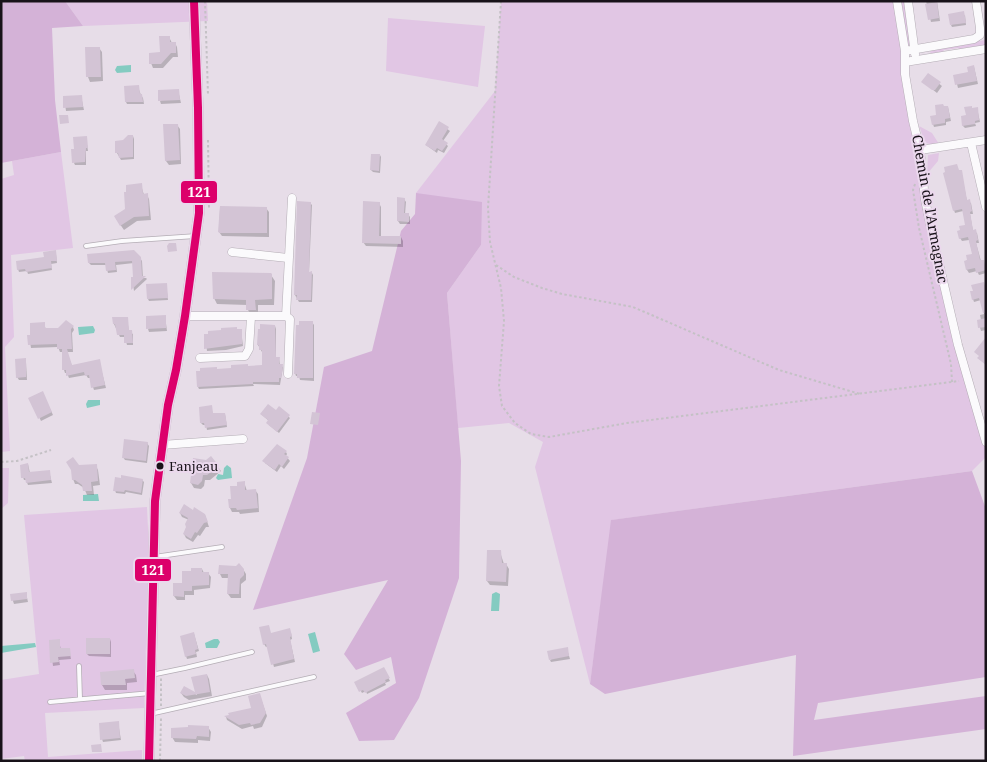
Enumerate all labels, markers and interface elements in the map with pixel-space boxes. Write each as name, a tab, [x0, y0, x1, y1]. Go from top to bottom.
street label: Chemin de l'Armagnac	[908, 133, 953, 285]
line badge: 121	[180, 180, 218, 204]
text: 121	[187, 182, 211, 201]
place label: Fanjeau	[169, 457, 218, 475]
marker: Fanjeau	[155, 461, 165, 471]
line badge: 121	[134, 558, 172, 582]
text: 121	[141, 560, 165, 579]

